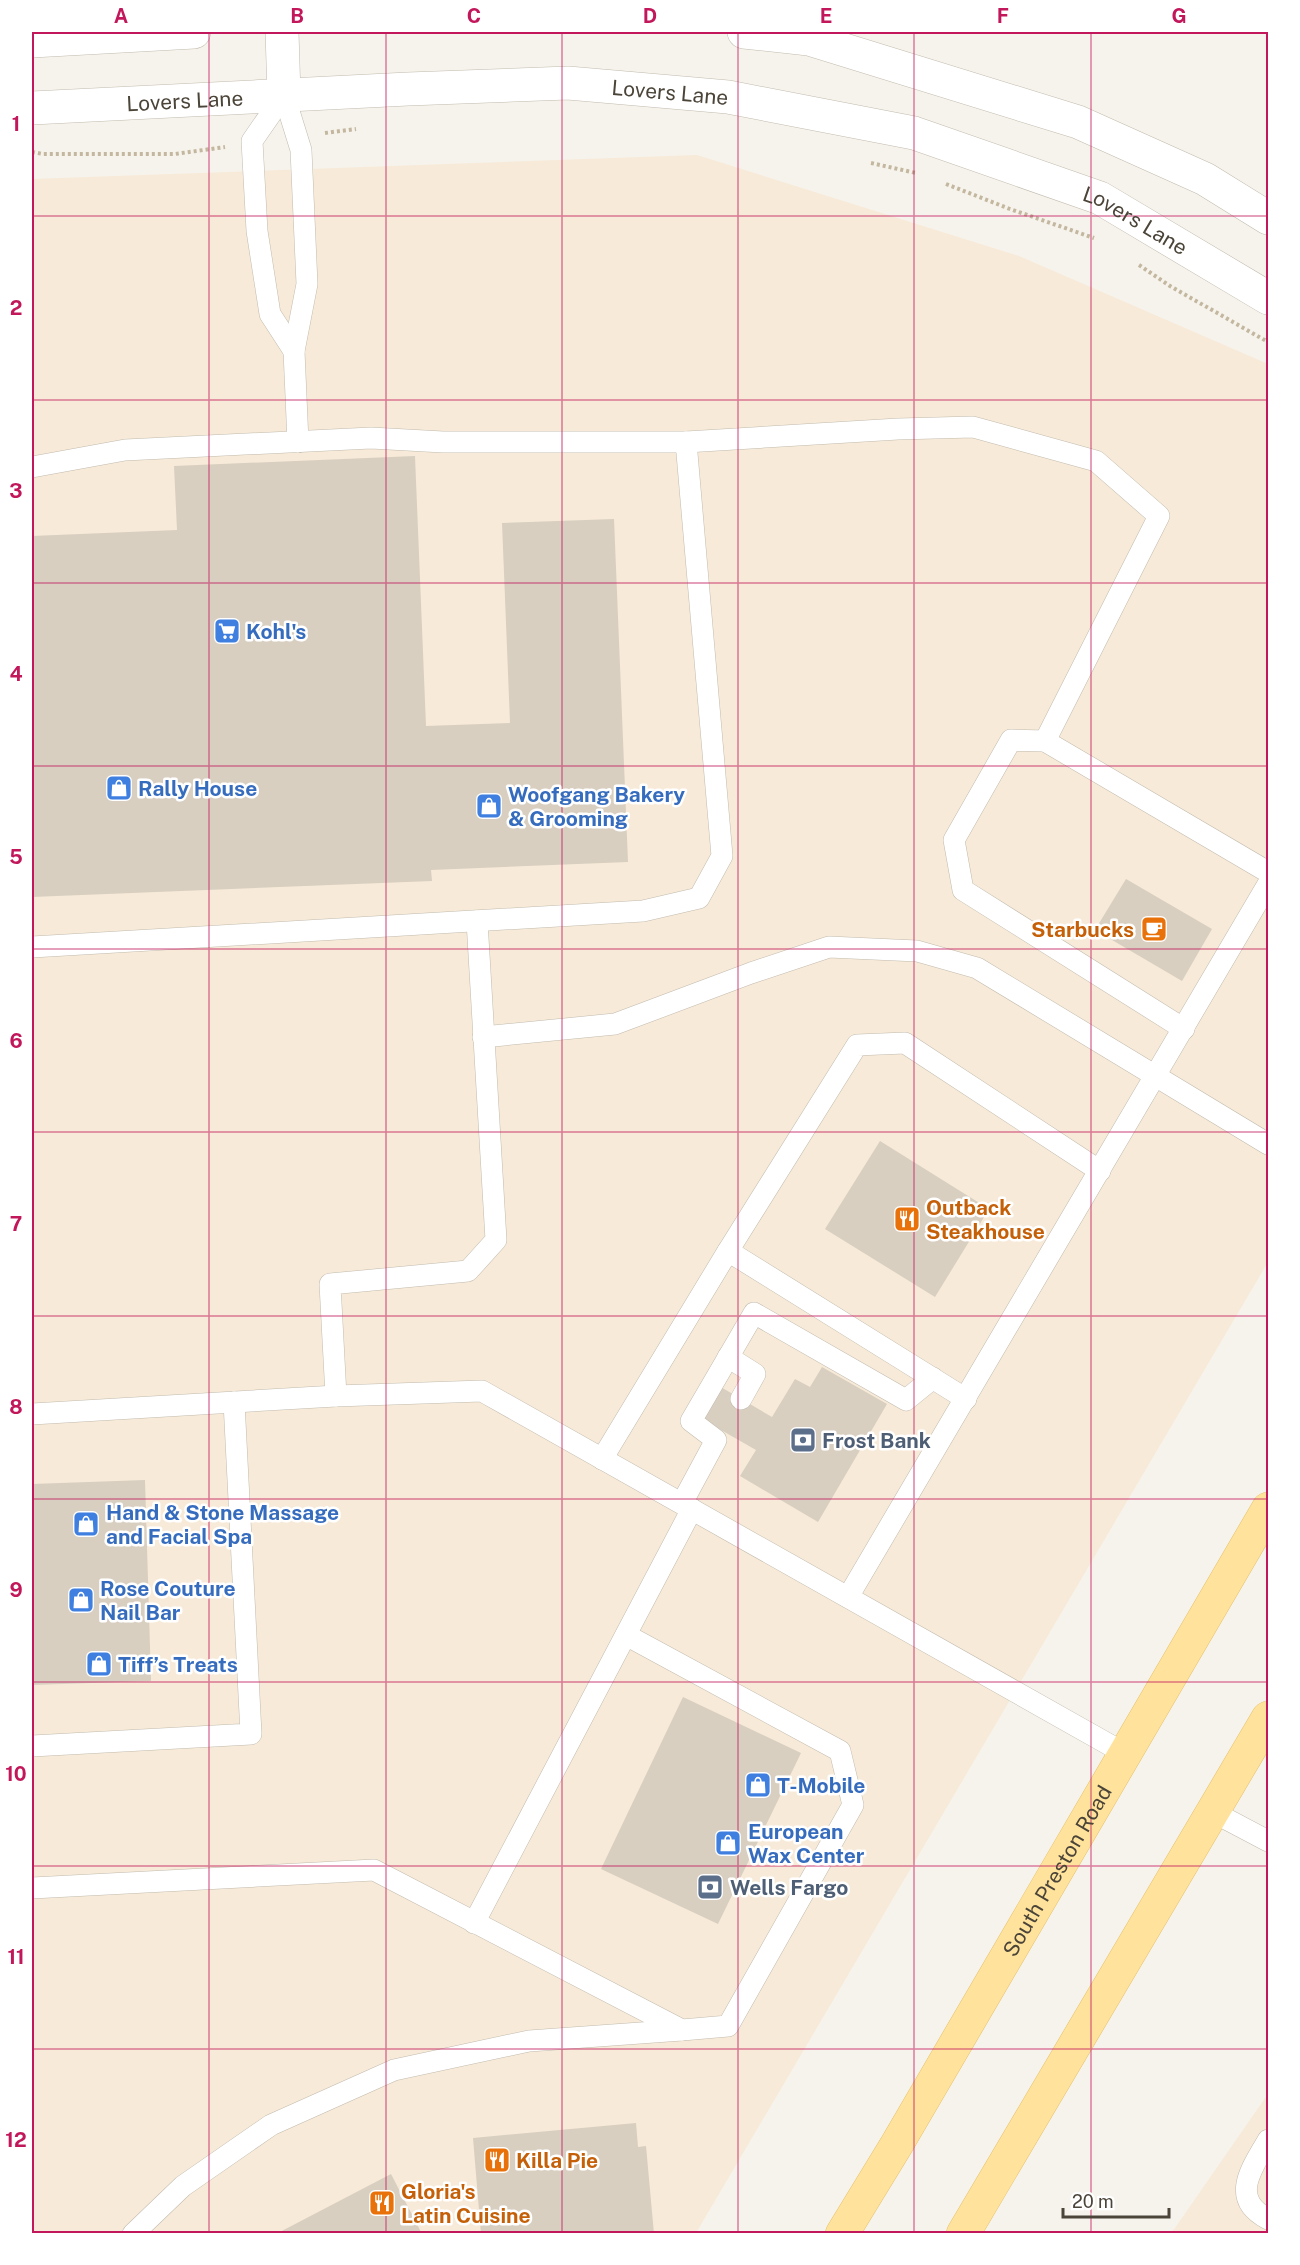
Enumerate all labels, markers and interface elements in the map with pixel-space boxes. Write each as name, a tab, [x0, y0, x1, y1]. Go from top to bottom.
text: A	[114, 4, 128, 28]
text: B	[290, 4, 304, 28]
text: C	[467, 4, 481, 28]
text: D	[643, 4, 657, 28]
text: E	[820, 4, 832, 28]
text: F	[997, 4, 1009, 28]
text: G	[1171, 4, 1187, 28]
street label: Lovers Lane	[611, 74, 729, 109]
street label: Lovers Lane	[126, 85, 244, 116]
text: 1	[12, 112, 20, 136]
street label: Lovers Lane	[1080, 181, 1192, 260]
text: 2	[10, 296, 22, 320]
text: 3	[9, 479, 23, 503]
supermarket icon: Kohl's	[212, 616, 242, 646]
place label: Kohl's	[246, 619, 306, 644]
text: 4	[9, 662, 23, 686]
shop icon: Rally House	[104, 773, 134, 803]
place label: Rally House	[138, 776, 257, 801]
place label: Woofgang Bakery & Grooming	[508, 782, 685, 831]
shop icon: Woofgang Bakery & Grooming	[474, 791, 504, 821]
text: 5	[9, 845, 23, 869]
cafe icon: Starbucks	[1139, 914, 1169, 944]
place label: Starbucks	[1031, 917, 1134, 942]
text: 6	[9, 1029, 23, 1053]
place label: Outback Steakhouse	[926, 1195, 1045, 1244]
restaurant icon: Outback Steakhouse	[892, 1204, 922, 1234]
text: 7	[10, 1212, 22, 1236]
text: 8	[9, 1395, 23, 1419]
bank icon: Frost Bank	[788, 1425, 818, 1455]
place label: Frost Bank	[822, 1428, 931, 1453]
place label: Hand & Stone Massage and Facial Spa	[106, 1500, 339, 1549]
shop icon: Hand & Stone Massage and Facial Spa	[71, 1509, 101, 1539]
place label: Rose Couture Nail Bar	[100, 1576, 236, 1625]
text: 9	[9, 1578, 23, 1602]
shop icon: Rose Couture Nail Bar	[66, 1585, 96, 1615]
shop icon: Tiff’s Treats	[84, 1649, 114, 1679]
place label: Tiff’s Treats	[118, 1652, 238, 1677]
text: 10	[5, 1762, 27, 1786]
shop icon: T-Mobile	[743, 1770, 773, 1800]
place label: T-Mobile	[777, 1773, 865, 1798]
street label: South Preston Road	[997, 1781, 1116, 1961]
place label: European Wax Center	[748, 1819, 865, 1868]
shop icon: European Wax Center	[713, 1828, 743, 1858]
bank icon: Wells Fargo	[695, 1872, 725, 1902]
place label: Wells Fargo	[730, 1875, 848, 1900]
text: 11	[7, 1945, 25, 1969]
text: 12	[5, 2128, 27, 2152]
restaurant icon: Killa Pie	[482, 2145, 512, 2175]
place label: Killa Pie	[516, 2148, 598, 2173]
place label: Gloria's Latin Cuisine	[401, 2179, 531, 2228]
scale bar	[1063, 2181, 1170, 2219]
restaurant icon: Gloria's Latin Cuisine	[367, 2188, 397, 2218]
text: 20 m	[1072, 2191, 1114, 2212]

